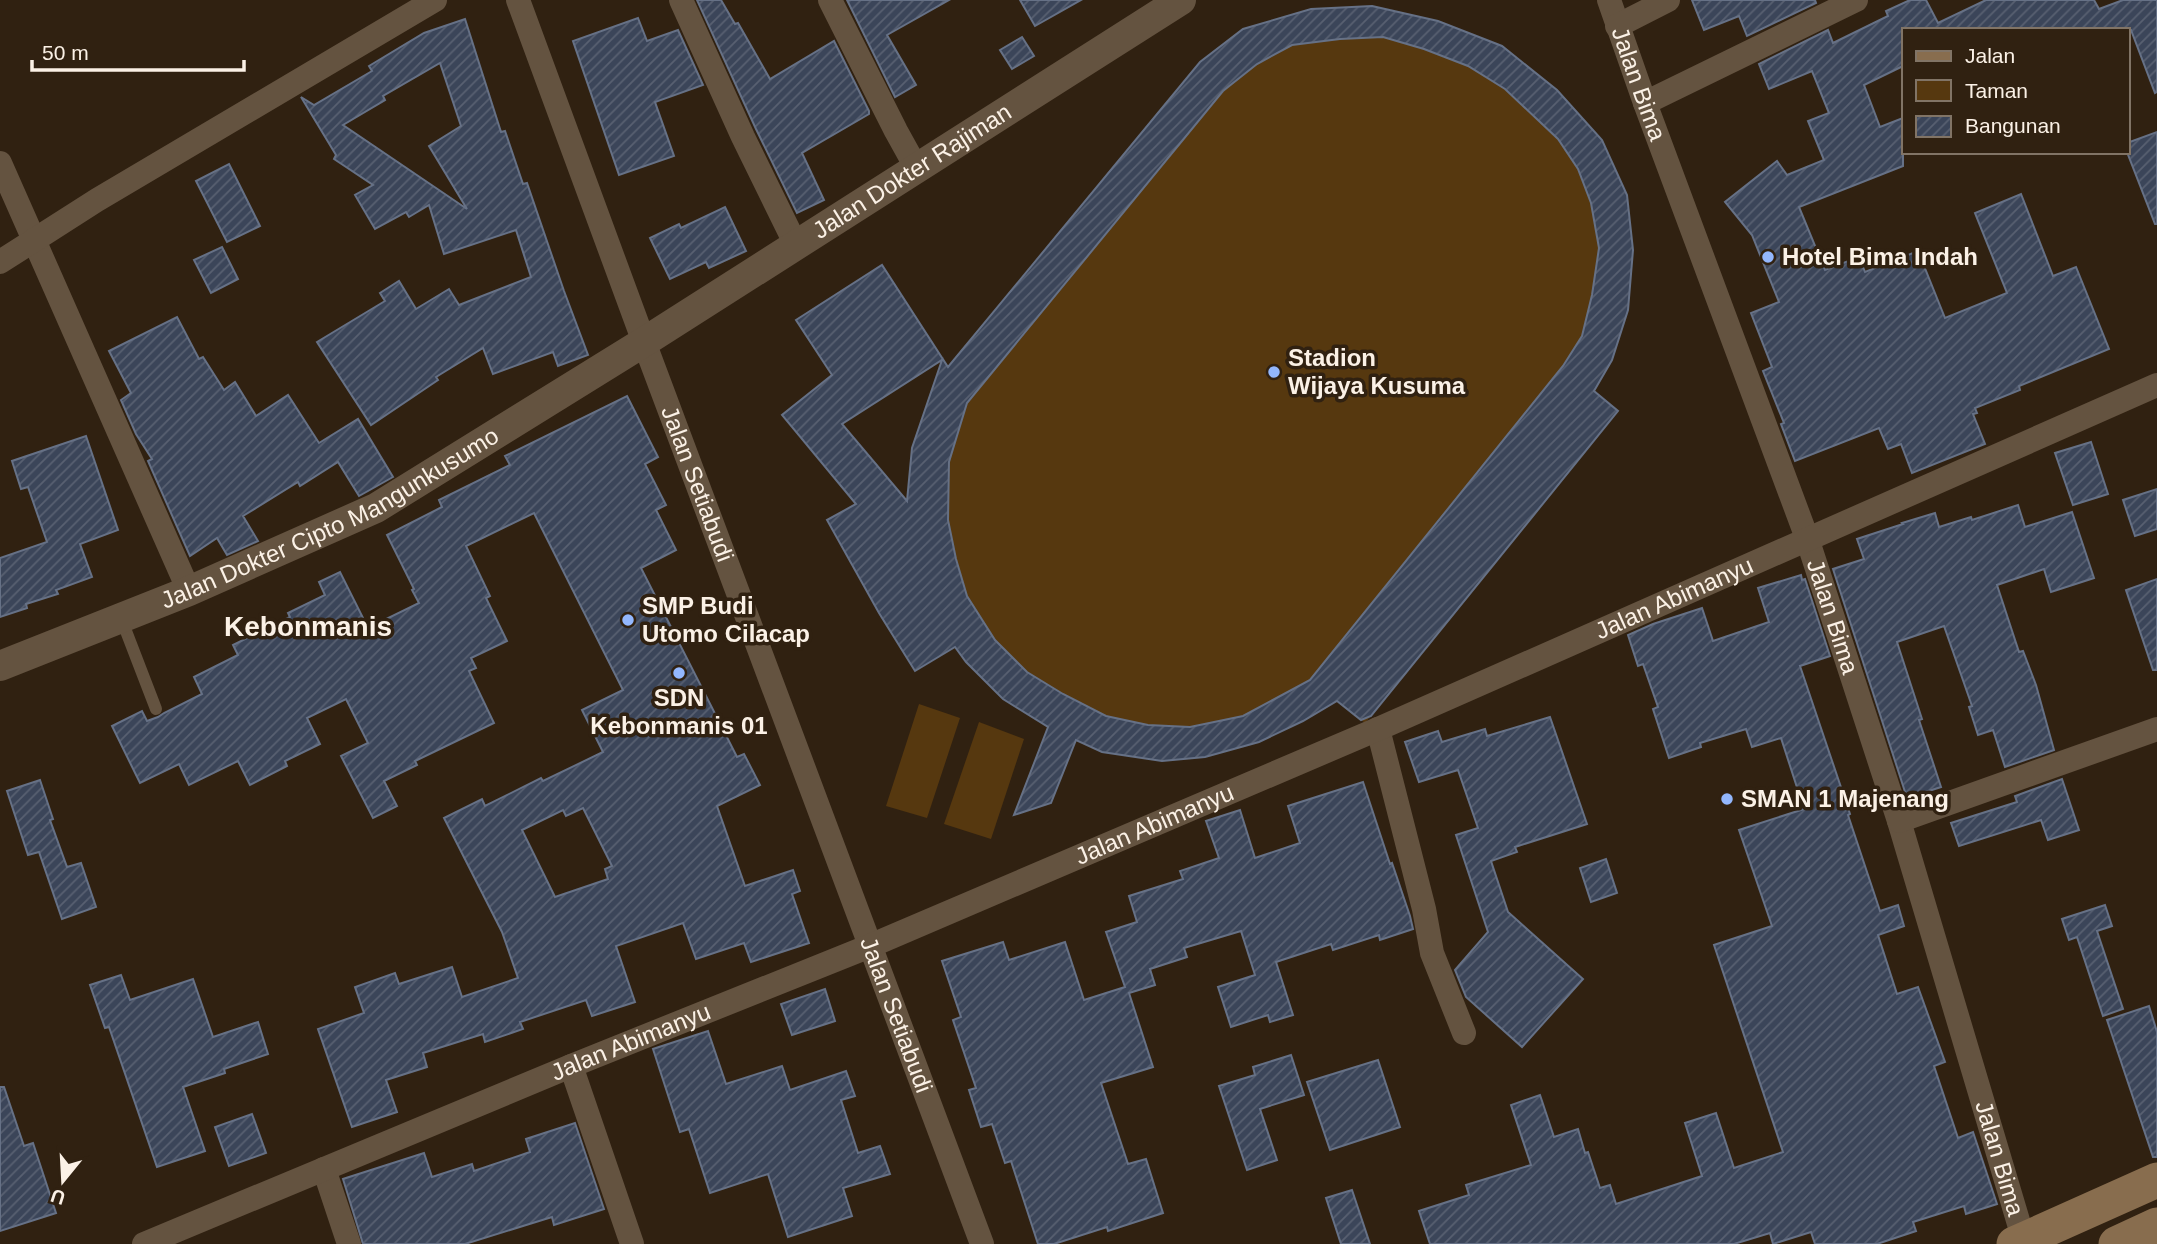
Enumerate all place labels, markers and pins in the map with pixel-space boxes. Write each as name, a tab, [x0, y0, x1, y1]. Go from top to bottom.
place label: Hotel Bima Indah	[1782, 243, 1978, 270]
marker: Hotel Bima Indah	[1760, 249, 1776, 265]
place label: Stadion Wijaya Kusuma	[1288, 344, 1466, 399]
marker: Stadion Wijaya Kusuma	[1266, 364, 1282, 380]
place label: SMP Budi Utomo Cilacap	[642, 592, 810, 647]
marker: SMP Budi Utomo Cilacap	[620, 612, 636, 628]
marker: SDN Kebonmanis 01	[671, 665, 687, 681]
place label: SDN Kebonmanis 01	[590, 684, 768, 739]
place label: SMAN 1 Majenang	[1741, 785, 1949, 812]
marker: SMAN 1 Majenang	[1719, 791, 1735, 807]

